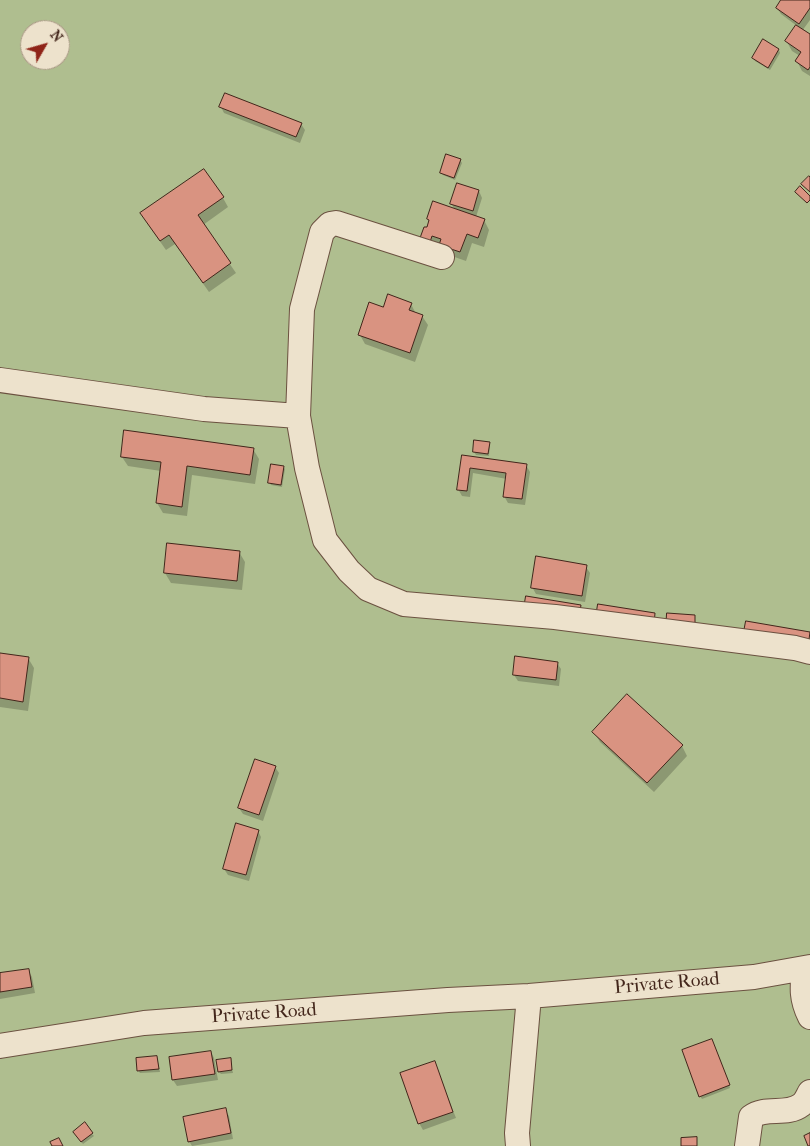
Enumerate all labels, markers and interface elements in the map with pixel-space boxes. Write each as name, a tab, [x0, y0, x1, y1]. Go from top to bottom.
north arrow	[20, 20, 70, 70]
text: N	[46, 27, 66, 45]
street label: Private Road	[613, 968, 721, 1000]
street label: Private Road	[211, 999, 317, 1029]

